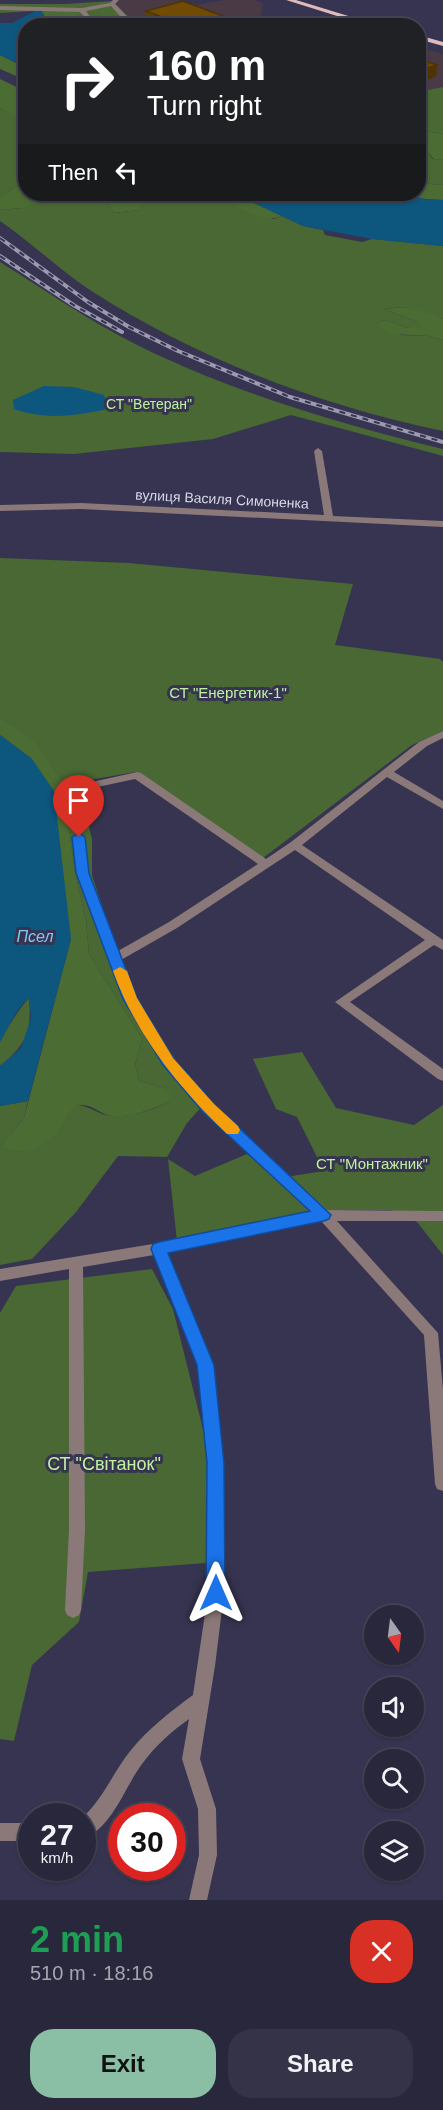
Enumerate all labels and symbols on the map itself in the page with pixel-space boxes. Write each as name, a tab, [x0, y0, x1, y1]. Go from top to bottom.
park label: СТ "Ветеран"	[106, 396, 192, 412]
street label: вулиця Василя Симоненка	[135, 486, 309, 512]
park label: СТ "Енергетик-1"	[169, 684, 287, 701]
pin	[53, 775, 104, 837]
water label: Псел	[17, 928, 53, 945]
park label: СТ "Монтажник"	[316, 1155, 428, 1172]
park label: СТ "Світанок"	[47, 1454, 161, 1474]
position arrow	[184, 1561, 248, 1625]
north arrow	[364, 1605, 424, 1665]
speed limit sign: 30	[108, 1803, 186, 1881]

